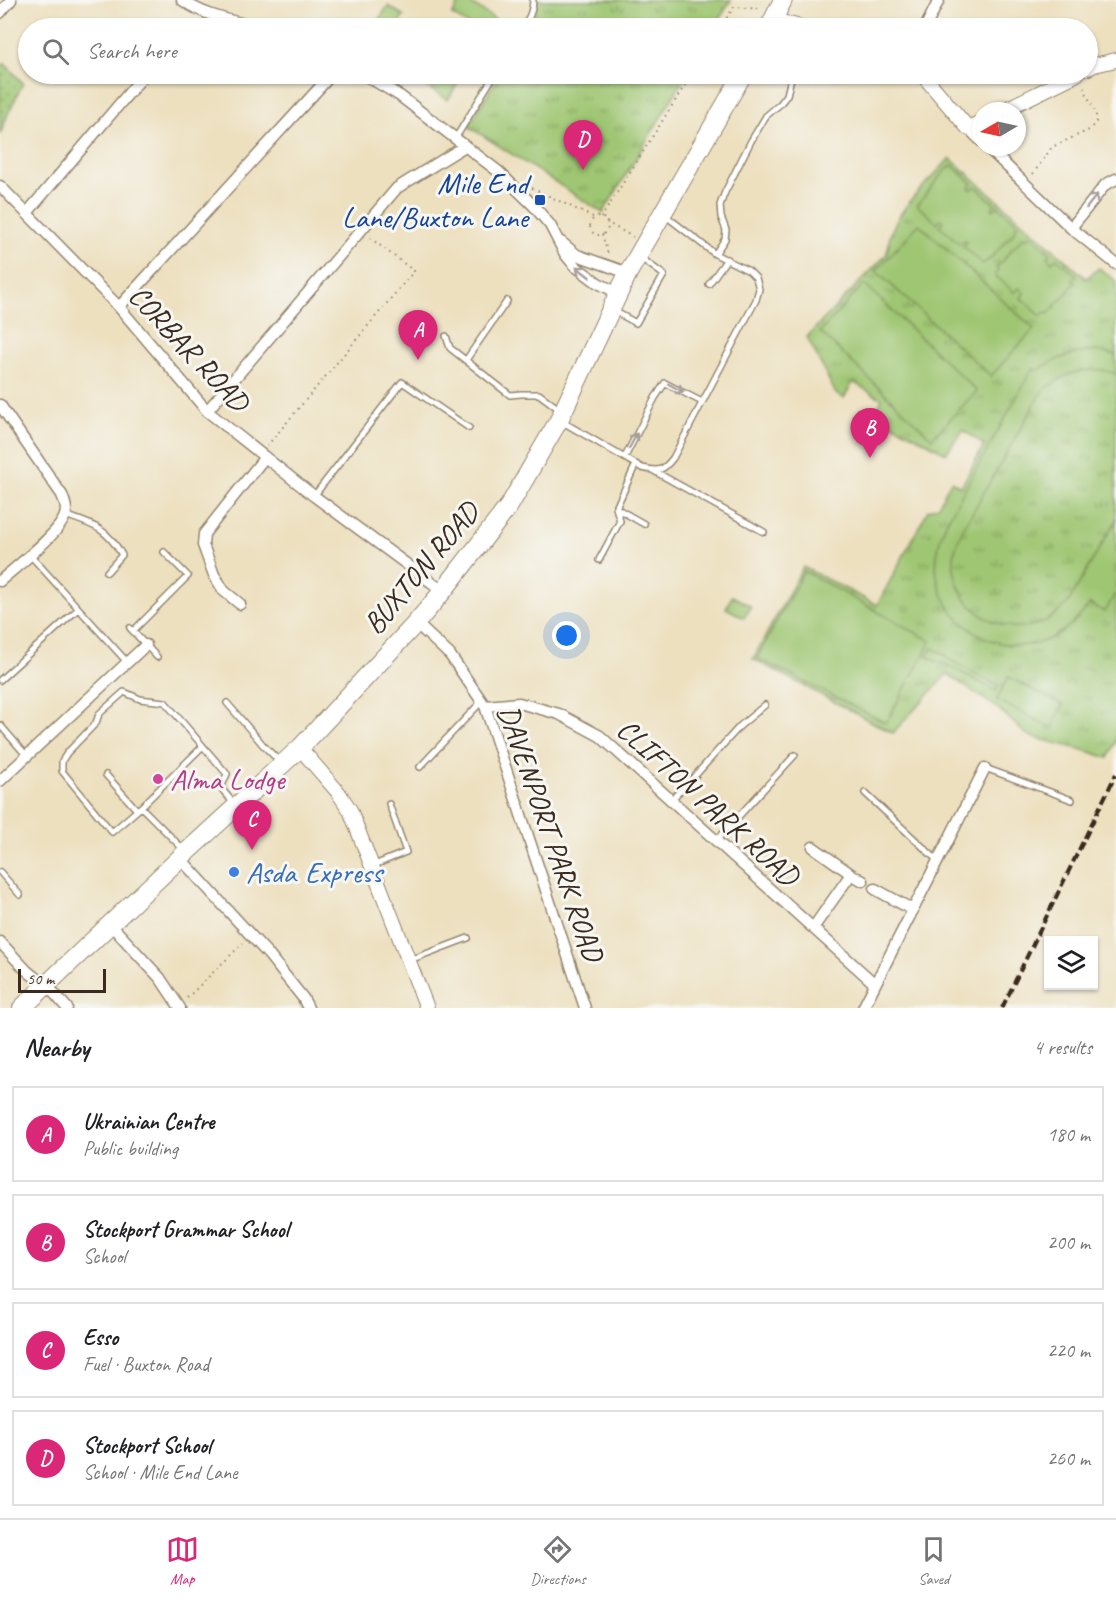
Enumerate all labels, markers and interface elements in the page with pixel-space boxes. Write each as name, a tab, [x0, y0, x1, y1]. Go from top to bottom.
search box	[18, 18, 1098, 84]
icon: search	[39, 35, 72, 68]
text: Search here	[87, 37, 177, 65]
north arrow	[972, 102, 1026, 156]
pin: D	[564, 120, 602, 170]
place label: Mile End Lane/Buxton Lane	[342, 164, 532, 236]
marker: Mile End Lane/Buxton Lane	[533, 193, 547, 207]
one-way arrow	[1085, 194, 1098, 210]
one-way arrow	[576, 266, 592, 278]
street label: CORBAR ROAD	[121, 277, 259, 421]
pin: A	[398, 310, 438, 360]
one-way arrow	[667, 382, 684, 394]
pin: B	[850, 408, 890, 458]
one-way arrow	[627, 433, 639, 450]
street label: BUXTON ROAD	[355, 492, 489, 642]
your location	[552, 621, 581, 650]
street label: DAVENPORT PARK ROAD	[489, 700, 614, 969]
street label: CLIFTON PARK ROAD	[609, 710, 809, 896]
place label: Alma Lodge	[170, 760, 287, 798]
marker: Alma Lodge	[151, 772, 165, 786]
pin: C	[232, 800, 272, 850]
place label: Asda Express	[246, 853, 385, 891]
marker: Asda Express	[227, 865, 241, 879]
map controls	[1044, 936, 1098, 990]
button: layers	[1044, 936, 1098, 990]
scale bar	[18, 966, 106, 994]
text: 50 m	[27, 969, 54, 989]
text: Nearby	[24, 1031, 89, 1064]
text: 4 results	[1033, 1035, 1092, 1060]
text: Ukrainian Centre	[83, 1108, 214, 1136]
text: A	[40, 1122, 51, 1147]
text: 180 m	[1047, 1122, 1090, 1147]
text: Public building	[83, 1136, 178, 1161]
text: Stockport Grammar School	[83, 1216, 288, 1244]
text: B	[40, 1230, 51, 1255]
text: 200 m	[1047, 1230, 1090, 1255]
text: School	[83, 1244, 126, 1269]
text: Esso	[83, 1324, 118, 1352]
text: C	[41, 1338, 50, 1363]
text: 220 m	[1047, 1338, 1090, 1363]
text: Fuel · Buxton Road	[83, 1352, 209, 1377]
text: Stockport School	[83, 1432, 211, 1460]
text: D	[40, 1446, 51, 1471]
text: 260 m	[1047, 1446, 1090, 1471]
text: School · Mile End Lane	[83, 1460, 238, 1485]
tab: Map	[166, 1533, 199, 1589]
tab: Directions	[530, 1533, 586, 1589]
tab: Saved	[917, 1533, 950, 1589]

